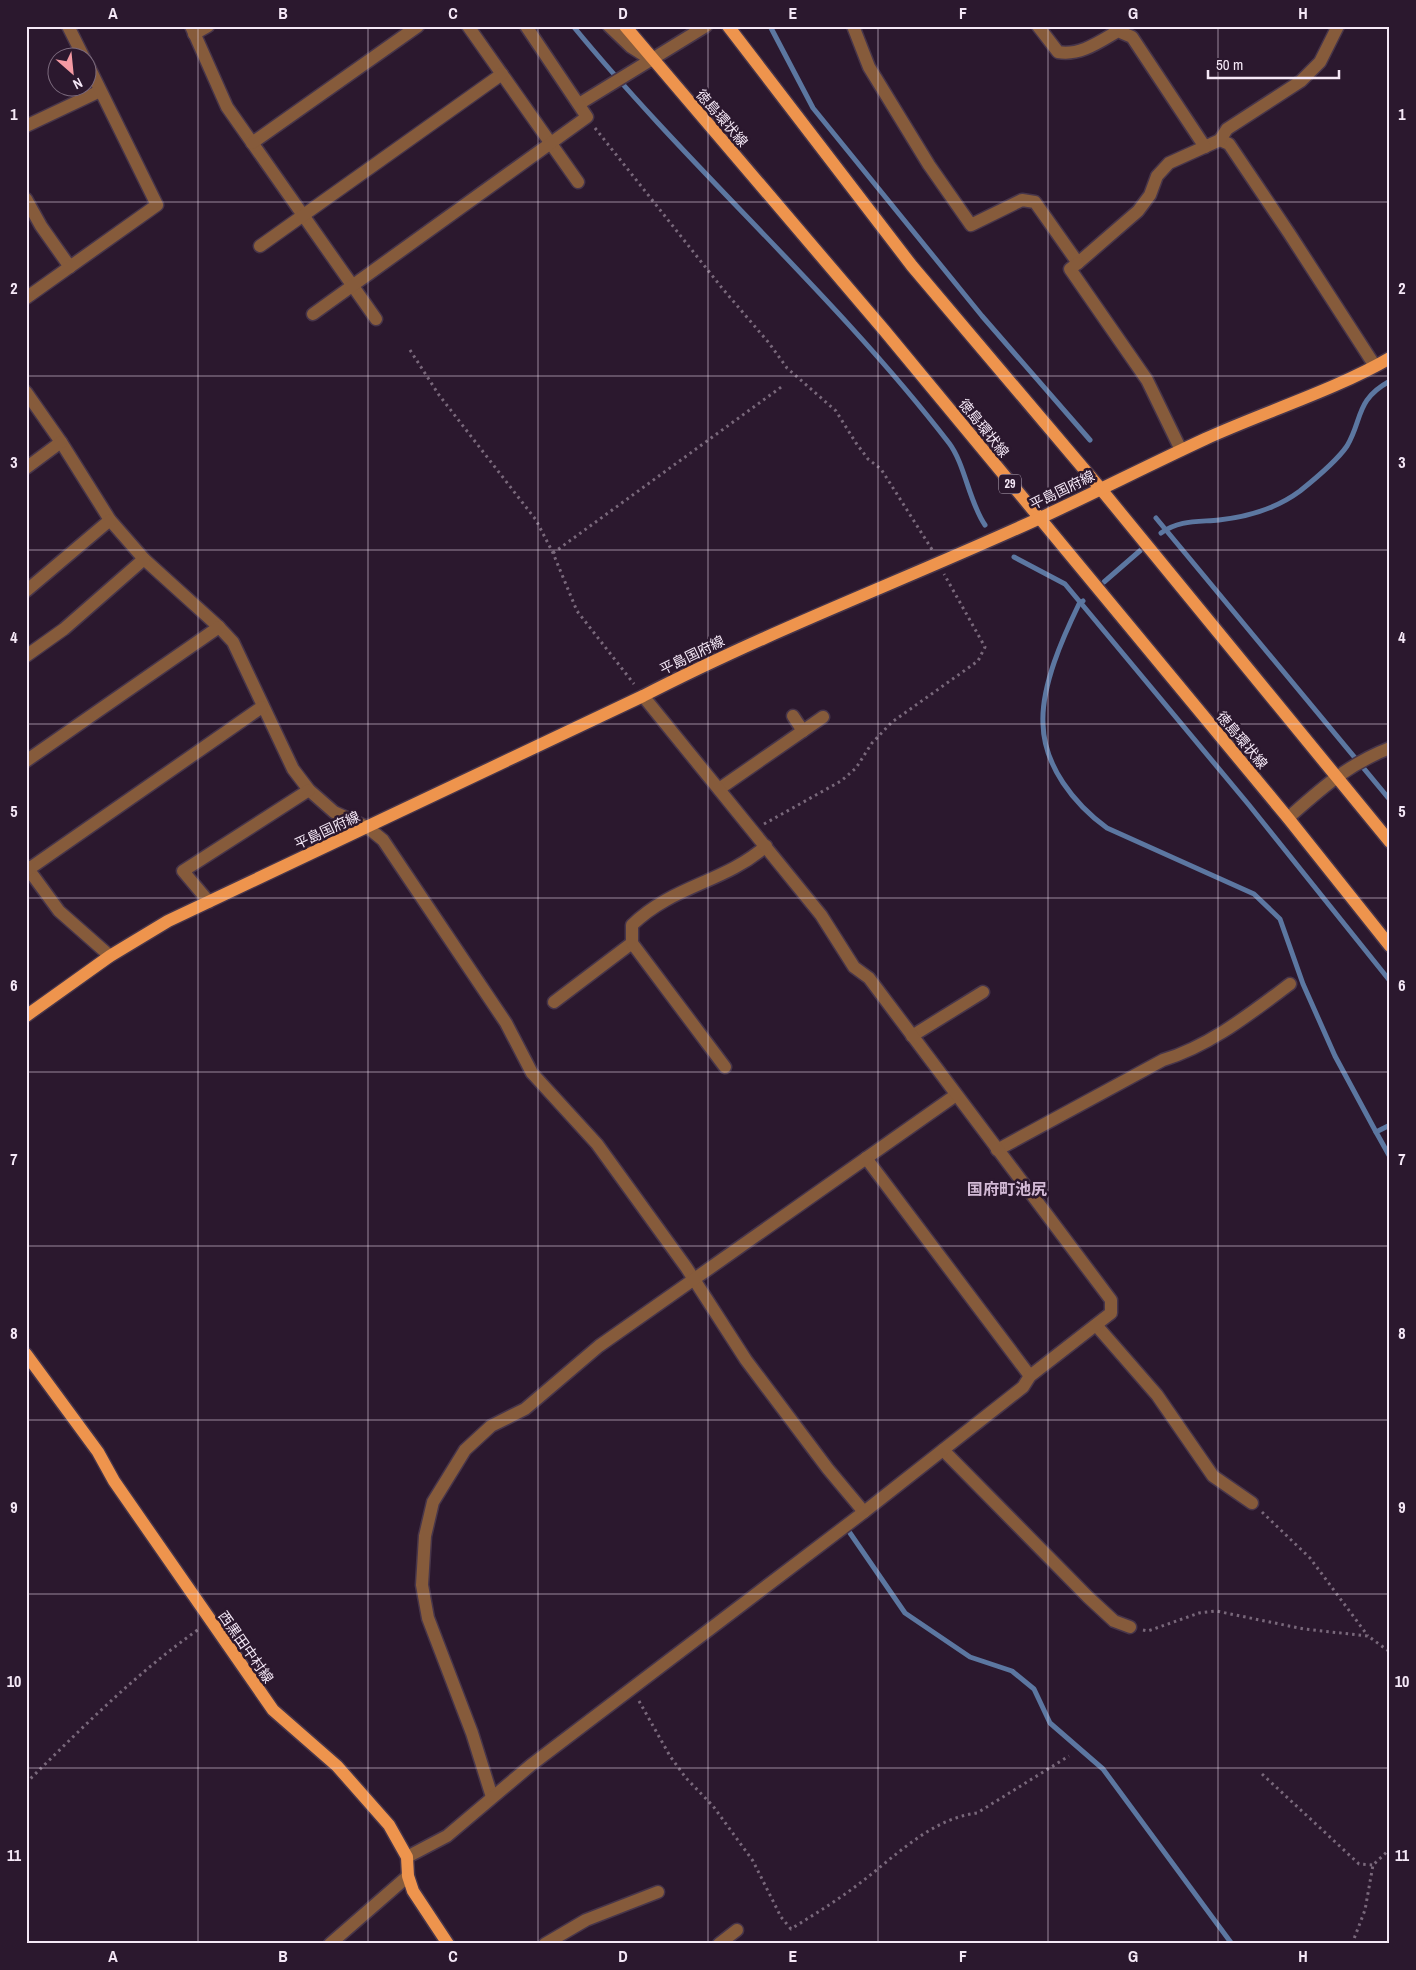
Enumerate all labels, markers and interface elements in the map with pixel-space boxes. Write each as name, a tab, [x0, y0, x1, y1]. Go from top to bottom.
text: A	[108, 2, 118, 24]
text: B	[278, 2, 288, 24]
text: C	[448, 2, 458, 24]
text: D	[618, 2, 628, 24]
text: E	[789, 2, 798, 24]
text: F	[959, 2, 967, 24]
text: G	[1128, 2, 1138, 24]
text: H	[1298, 2, 1308, 24]
north arrow	[48, 48, 98, 98]
scale bar	[1208, 48, 1340, 80]
text: 50 m	[1216, 54, 1243, 75]
text: N	[70, 74, 86, 93]
street label: 徳島環状線	[692, 86, 752, 150]
text: 1	[10, 103, 18, 125]
text: 1	[1398, 103, 1406, 125]
text: 2	[10, 277, 18, 299]
text: 2	[1398, 277, 1406, 299]
street label: 徳島環状線	[955, 395, 1013, 461]
text: 3	[10, 451, 18, 473]
text: 3	[1398, 451, 1406, 473]
street label: 平島国府線	[1027, 467, 1097, 513]
road number: 29	[999, 474, 1021, 494]
text: 4	[10, 626, 18, 648]
text: 4	[1398, 626, 1406, 648]
street label: 平島国府線	[657, 632, 727, 678]
street label: 徳島環状線	[1213, 707, 1271, 773]
text: 5	[10, 800, 18, 822]
text: 5	[1398, 800, 1406, 822]
street label: 平島国府線	[291, 807, 363, 853]
text: 6	[10, 974, 18, 996]
text: 6	[1398, 974, 1406, 996]
text: 7	[10, 1148, 18, 1170]
text: 7	[1398, 1148, 1406, 1170]
district label: 国府町池尻	[967, 1178, 1047, 1200]
text: 8	[10, 1322, 18, 1344]
text: 8	[1398, 1322, 1406, 1344]
text: 9	[10, 1496, 18, 1518]
text: 9	[1398, 1496, 1406, 1518]
street label: 西黒田中村線	[215, 1607, 277, 1687]
text: 10	[7, 1670, 21, 1692]
text: 10	[1395, 1670, 1409, 1692]
text: 11	[7, 1844, 22, 1866]
text: 11	[1395, 1844, 1410, 1866]
text: A	[108, 1945, 118, 1967]
text: B	[278, 1945, 288, 1967]
text: C	[448, 1945, 458, 1967]
text: D	[618, 1945, 628, 1967]
text: E	[789, 1945, 798, 1967]
text: F	[959, 1945, 967, 1967]
text: G	[1128, 1945, 1138, 1967]
text: H	[1298, 1945, 1308, 1967]

